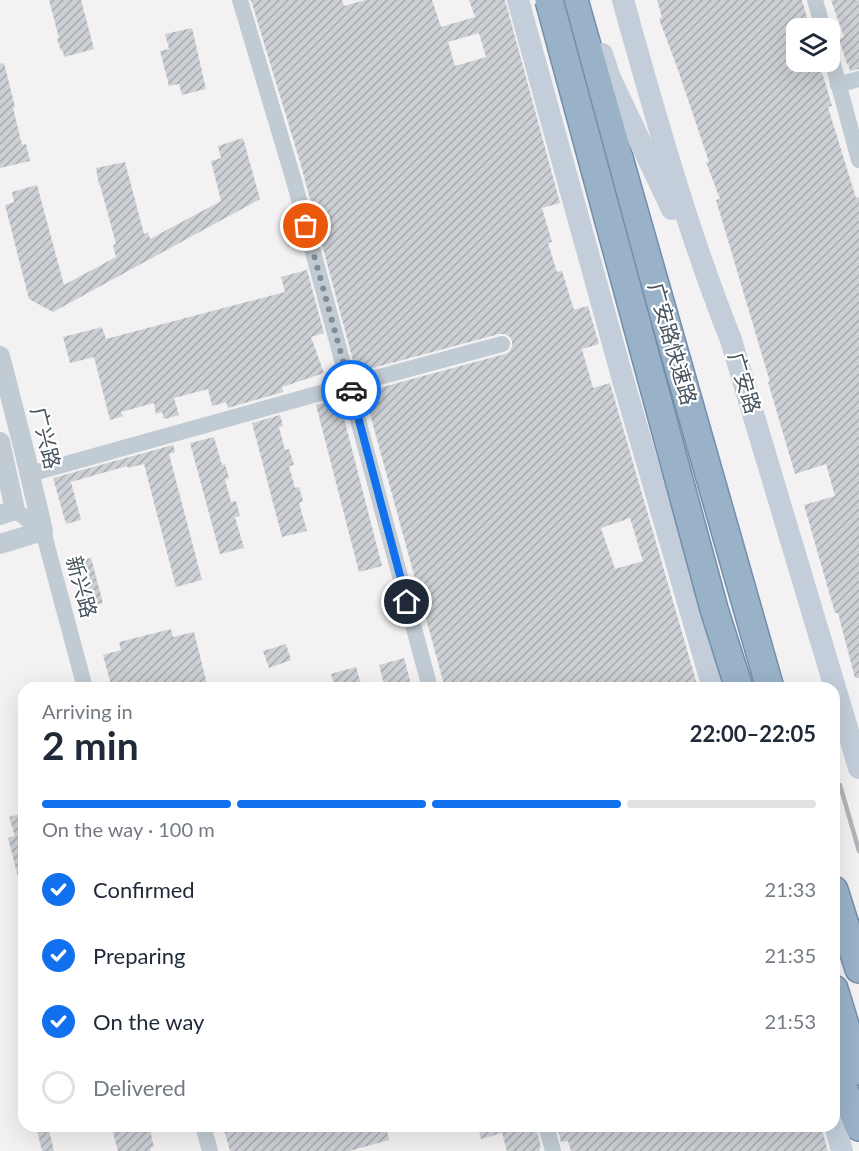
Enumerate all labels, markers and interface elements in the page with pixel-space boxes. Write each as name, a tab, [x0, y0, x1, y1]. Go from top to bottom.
map controls	[786, 18, 840, 72]
button: layers	[786, 18, 840, 72]
pin	[280, 200, 331, 251]
icon: bag	[289, 209, 322, 242]
street label: 广安路快速路	[644, 280, 703, 408]
street label: 广安路	[724, 349, 767, 416]
courier	[321, 360, 381, 420]
icon: car	[335, 374, 368, 407]
street label: 广兴路	[27, 404, 66, 471]
street label: 新兴路	[62, 553, 103, 620]
pin	[381, 576, 432, 627]
icon: home	[390, 585, 423, 618]
text: Arriving in	[42, 699, 133, 723]
text: 22:00–22:05	[690, 720, 816, 747]
text: 2 min	[42, 722, 139, 768]
text: On the way · 100 m	[42, 817, 215, 841]
icon: check	[42, 873, 75, 906]
text: Confirmed	[93, 876, 195, 903]
text: 21:33	[765, 877, 816, 901]
icon: check	[42, 939, 75, 972]
text: Preparing	[93, 942, 185, 969]
text: 21:35	[765, 943, 816, 967]
icon: check	[42, 1005, 75, 1038]
text: On the way	[93, 1008, 204, 1035]
text: 21:53	[765, 1009, 816, 1033]
text: Delivered	[93, 1074, 186, 1101]

